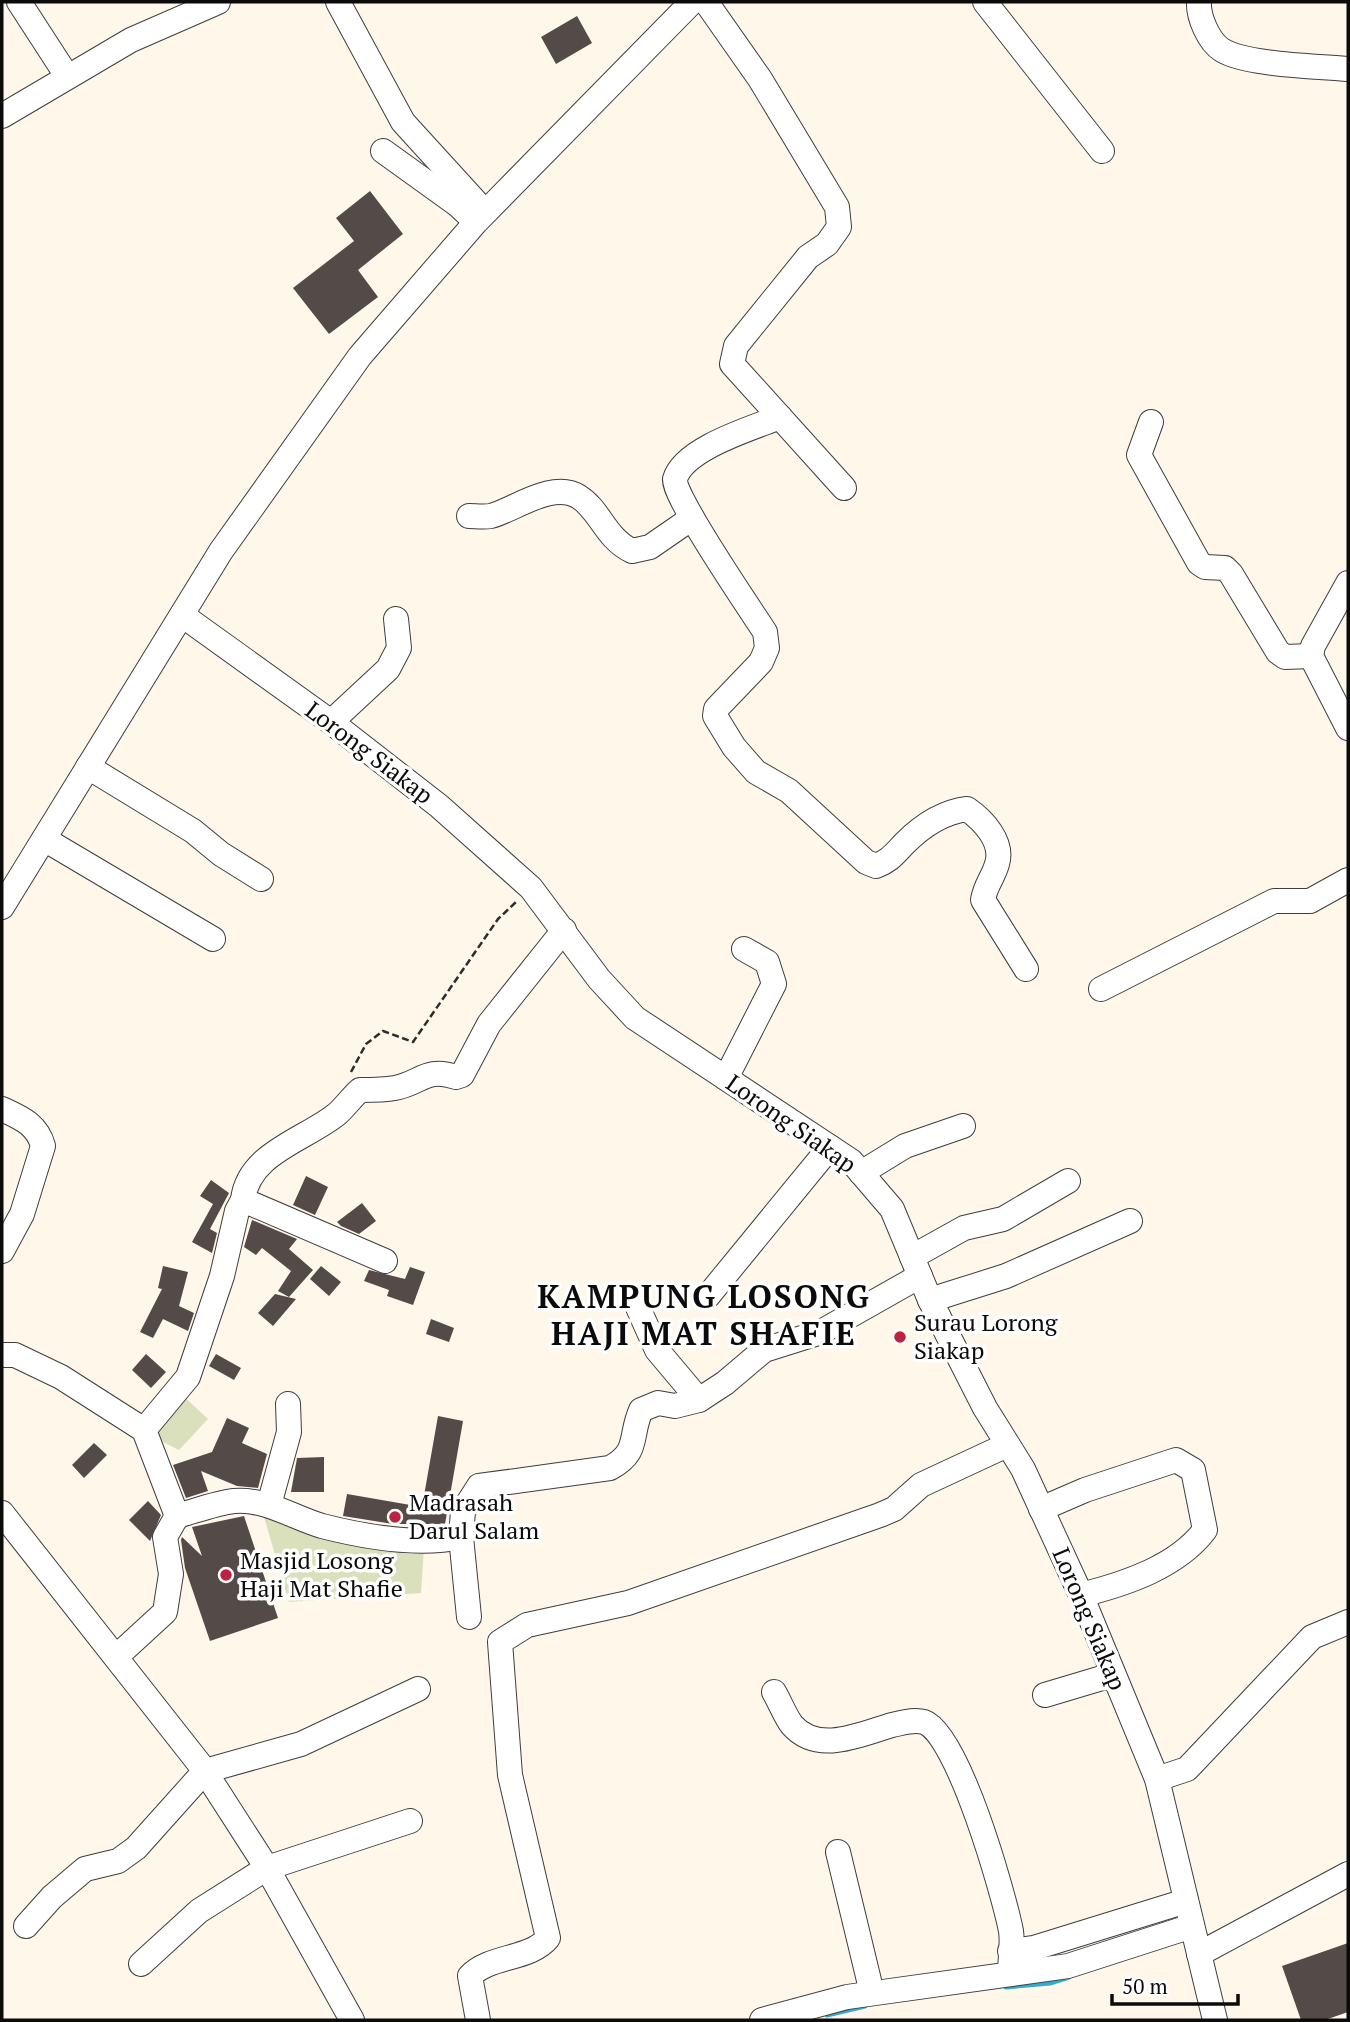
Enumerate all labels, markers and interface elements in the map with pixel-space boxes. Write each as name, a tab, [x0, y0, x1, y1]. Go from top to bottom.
street label: Lorong Siakap	[299, 694, 440, 811]
street label: Lorong Siakap	[720, 1066, 863, 1180]
district label: KAMPUNG LOSONG HAJI MAT SHAFIE	[537, 1275, 871, 1354]
place label: Surau Lorong Siakap	[914, 1306, 1058, 1366]
marker: Surau Lorong Siakap	[892, 1329, 908, 1345]
place label: Madrasah Darul Salam	[409, 1486, 539, 1546]
marker: Madrasah Darul Salam	[387, 1509, 403, 1525]
street label: Lorong Siakap	[1046, 1542, 1134, 1695]
place label: Masjid Losong Haji Mat Shafie	[240, 1544, 403, 1604]
marker: Masjid Losong Haji Mat Shafie	[218, 1567, 234, 1583]
scale bar	[1112, 1962, 1238, 2006]
text: 50 m	[1122, 1972, 1168, 2000]

